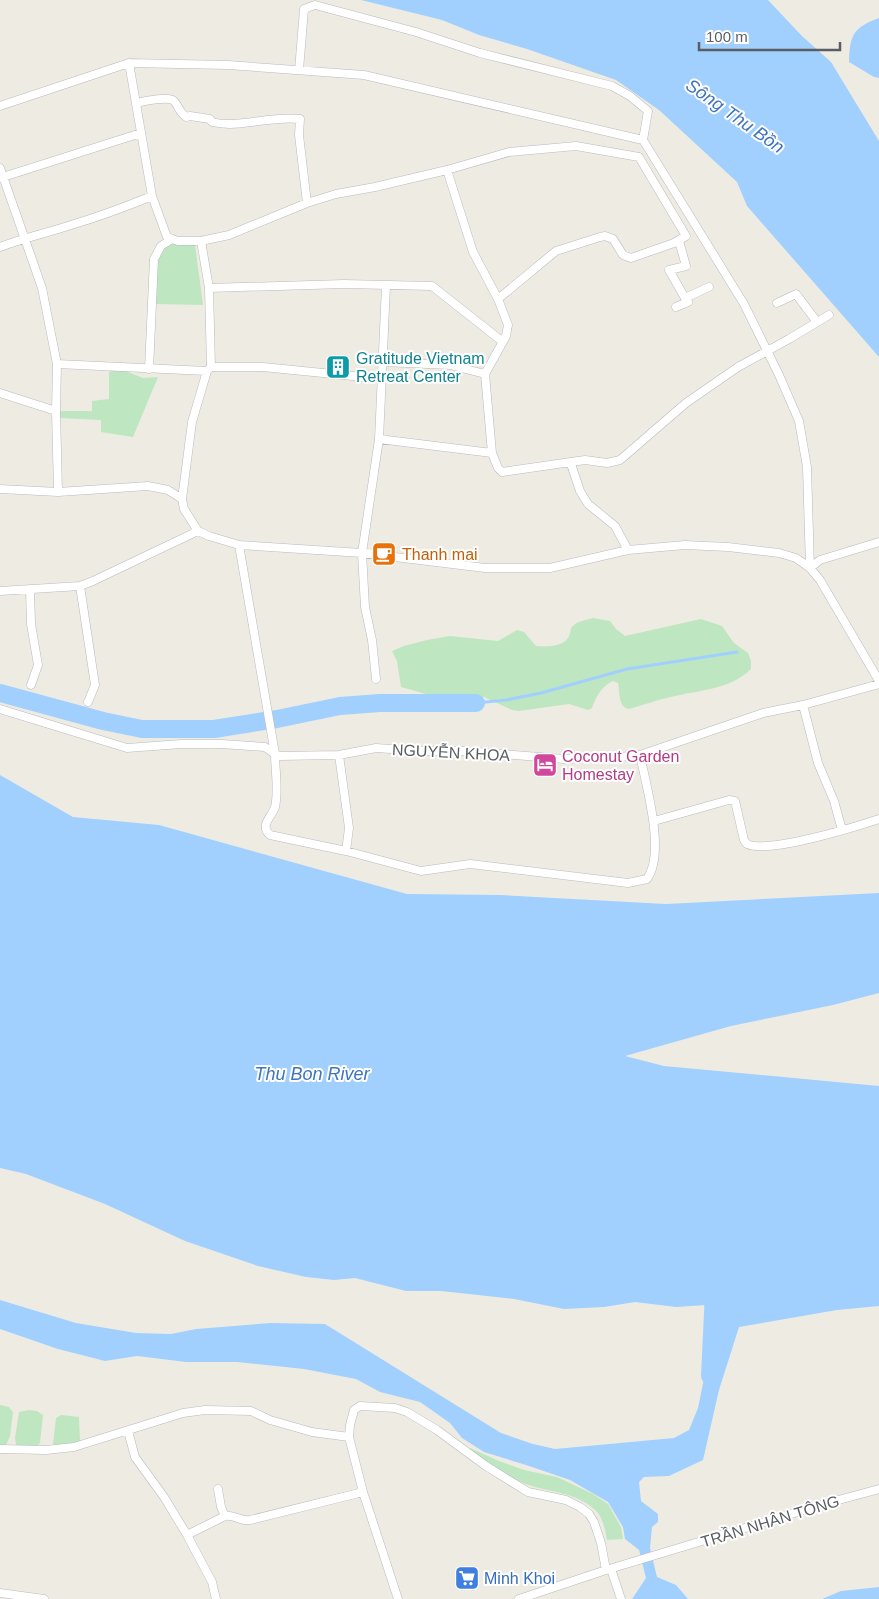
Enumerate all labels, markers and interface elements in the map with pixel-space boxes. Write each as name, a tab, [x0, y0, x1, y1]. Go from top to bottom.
scale bar	[699, 20, 840, 52]
text: 100 m	[706, 28, 748, 45]
water label: Sông Thu Bồn	[682, 75, 788, 157]
place label: Gratitude Vietnam Retreat Center	[356, 350, 485, 385]
building icon: Gratitude Vietnam Retreat Center	[325, 354, 351, 380]
cafe icon: Thanh mai	[371, 541, 397, 567]
place label: Thanh mai	[402, 546, 478, 563]
street label: NGUYỄN KHOA	[391, 740, 511, 764]
place label: Coconut Garden Homestay	[562, 748, 679, 783]
hotel icon: Coconut Garden Homestay	[532, 752, 558, 778]
water label: Thu Bon River	[254, 1064, 371, 1084]
street label: TRẦN NHÂN TÔNG	[699, 1491, 841, 1551]
supermarket icon: Minh Khoi	[454, 1565, 480, 1591]
place label: Minh Khoi	[484, 1570, 555, 1587]

